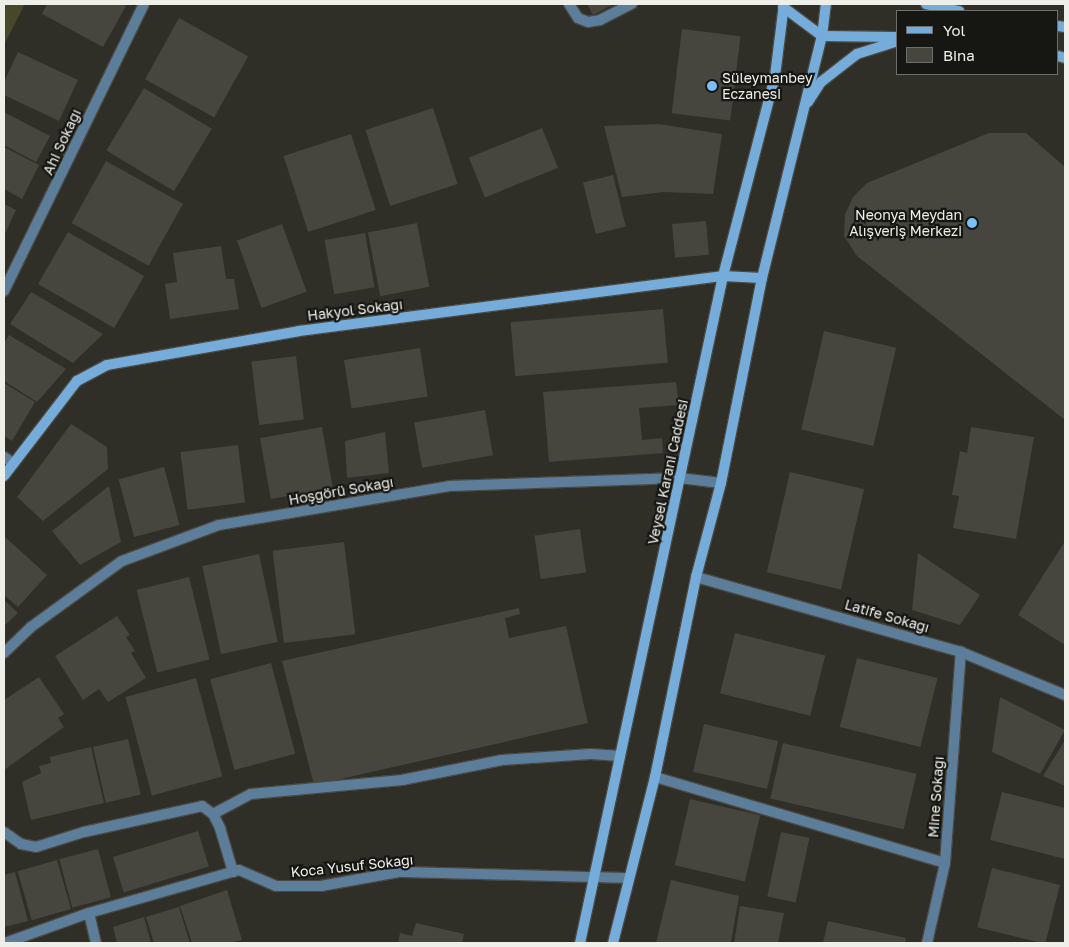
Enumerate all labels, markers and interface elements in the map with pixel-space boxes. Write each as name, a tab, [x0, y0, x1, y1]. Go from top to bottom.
legend	[896, 10, 1059, 75]
text: Yol	[943, 21, 965, 39]
text: Bina	[943, 46, 975, 64]
place label: Süleymanbey Eczanesi	[722, 70, 813, 102]
marker: Süleymanbey Eczanesi	[706, 80, 718, 92]
street label: Ahi Sokağı	[39, 106, 85, 178]
place label: Neonya Meydan Alışveriş Merkezi	[849, 207, 962, 240]
marker: Neonya Meydan Alışveriş Merkezi	[966, 217, 978, 229]
street label: Hakyol Sokağı	[306, 296, 404, 324]
street label: Veysel Karani Caddesi	[644, 398, 692, 546]
street label: Hoşgörü Sokağı	[287, 473, 395, 509]
street label: Latife Sokağı	[843, 596, 931, 636]
street label: Mine Sokağı	[925, 756, 947, 838]
street label: Koca Yusuf Sokağı	[290, 851, 414, 881]

